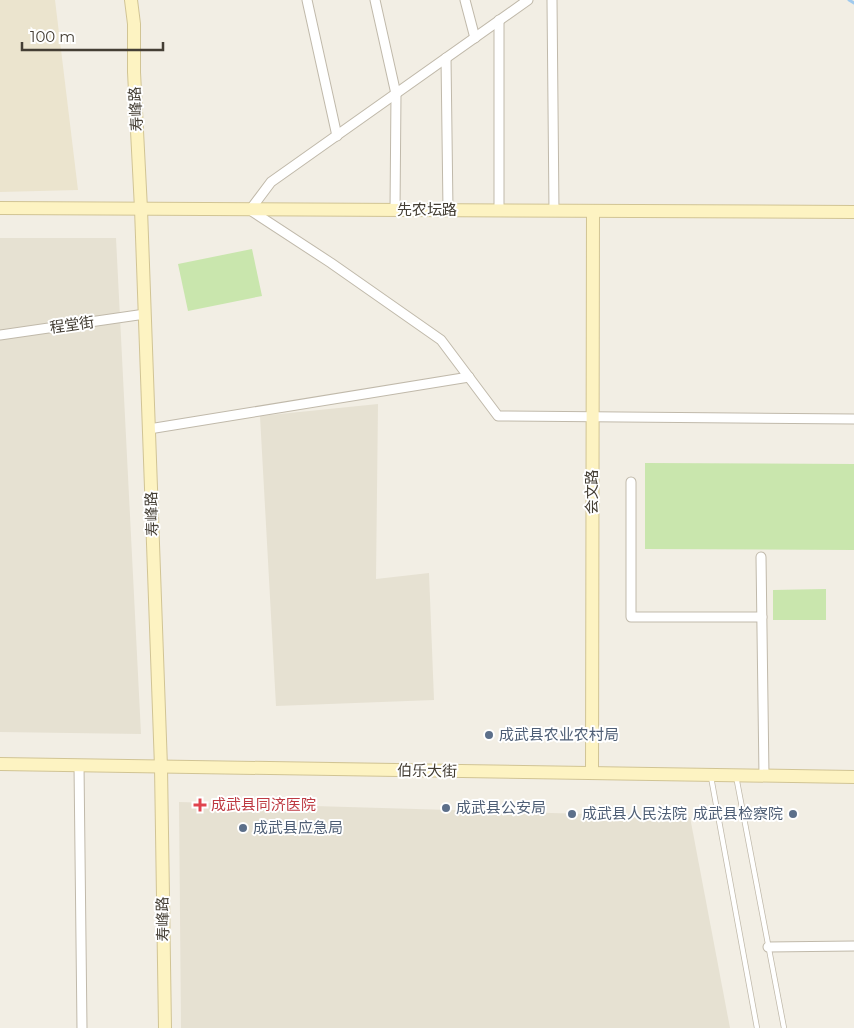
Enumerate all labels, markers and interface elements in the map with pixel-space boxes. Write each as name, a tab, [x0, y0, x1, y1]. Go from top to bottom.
scale bar	[22, 20, 164, 52]
text: 100 m	[30, 27, 75, 46]
street label: 寿峰路	[125, 86, 146, 132]
street label: 先农坛路	[397, 200, 457, 219]
street label: 程堂街	[48, 312, 96, 337]
street label: 会文路	[582, 469, 601, 515]
street label: 寿峰路	[141, 491, 162, 537]
place label: 成武县农业农村局	[499, 725, 619, 744]
marker: 成武县农业农村局	[483, 729, 495, 741]
street label: 伯乐大街	[397, 760, 457, 781]
place label: 成武县同济医院	[211, 795, 316, 814]
marker: 成武县同济医院	[193, 798, 207, 812]
place label: 成武县公安局	[456, 798, 546, 817]
marker: 成武县公安局	[440, 802, 452, 814]
place label: 成武县人民法院	[582, 804, 687, 823]
place label: 成武县检察院	[693, 804, 783, 823]
marker: 成武县人民法院	[566, 808, 578, 820]
marker: 成武县检察院	[787, 808, 799, 820]
place label: 成武县应急局	[253, 818, 343, 837]
marker: 成武县应急局	[237, 822, 249, 834]
street label: 寿峰路	[153, 896, 172, 942]

